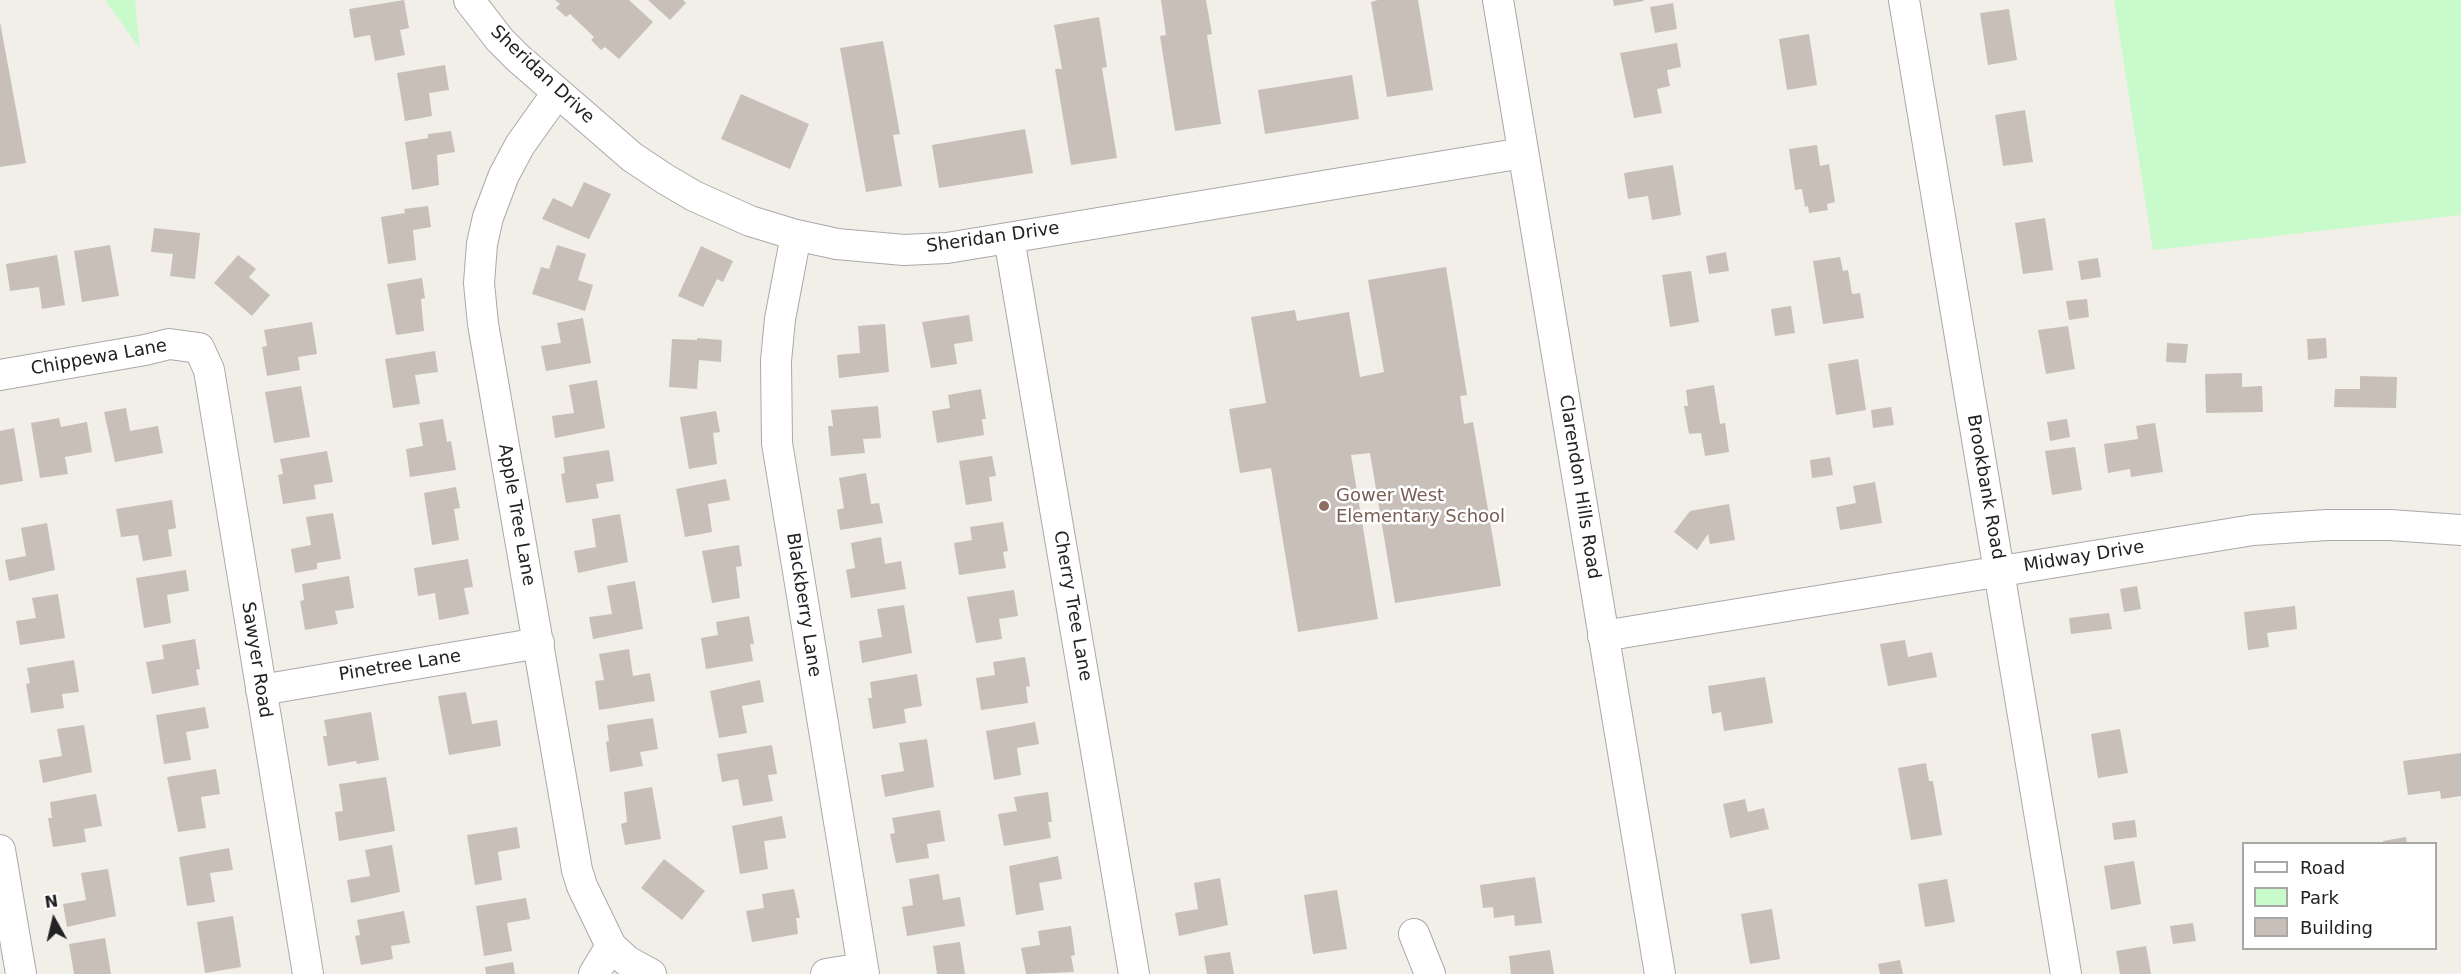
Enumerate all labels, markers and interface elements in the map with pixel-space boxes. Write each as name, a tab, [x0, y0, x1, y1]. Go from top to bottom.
street label: Sheridan Drive	[486, 21, 598, 129]
street label: Sheridan Drive	[925, 218, 1061, 258]
street label: Chippewa Lane	[29, 335, 169, 381]
street label: Clarendon Hills Road	[1554, 393, 1604, 581]
street label: Brookbank Road	[1962, 413, 2008, 561]
street label: Apple Tree Lane	[493, 442, 539, 588]
place label: Gower West Elementary School	[1336, 485, 1505, 528]
marker: Gower West Elementary School	[1317, 499, 1331, 513]
street label: Cherry Tree Lane	[1048, 529, 1096, 683]
street label: Blackberry Lane	[781, 531, 825, 679]
street label: Midway Drive	[2022, 537, 2146, 577]
street label: Sawyer Road	[236, 600, 276, 720]
street label: Pinetree Lane	[337, 646, 463, 686]
legend	[2242, 842, 2437, 950]
text: Road	[2300, 857, 2345, 878]
text: Park	[2300, 887, 2339, 908]
north arrow	[24, 890, 84, 950]
text: N	[43, 891, 59, 912]
text: Building	[2300, 917, 2373, 938]

